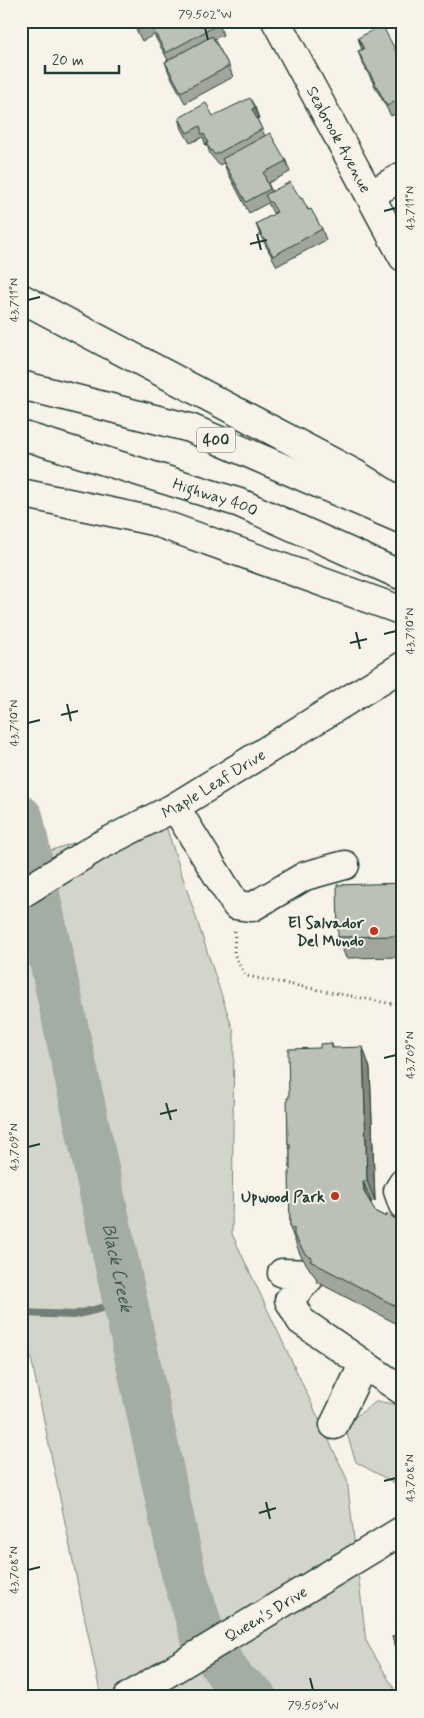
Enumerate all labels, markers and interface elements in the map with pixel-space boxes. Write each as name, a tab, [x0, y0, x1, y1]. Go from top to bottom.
text: 79.502°W	[178, 7, 232, 23]
scale bar	[45, 42, 119, 74]
text: 20 m	[52, 51, 84, 71]
street label: Seabrook Avenue	[301, 83, 376, 197]
text: 43.711°N	[403, 186, 419, 230]
text: 43.711°N	[7, 278, 23, 322]
road number: 400	[197, 428, 235, 452]
street label: Highway 400	[170, 474, 261, 522]
text: 43.710°N	[403, 608, 419, 654]
text: 43.710°N	[7, 700, 23, 746]
street label: Maple Leaf Drive	[158, 745, 270, 824]
place label: El Salvador Del Mundo	[288, 913, 365, 952]
marker: El Salvador Del Mundo	[368, 925, 380, 937]
text: 43.709°N	[403, 1031, 419, 1079]
text: 43.709°N	[7, 1123, 23, 1171]
place label: Upwood Park	[241, 1187, 325, 1208]
marker: Upwood Park	[329, 1190, 341, 1202]
water label: Black Creek	[96, 1221, 138, 1315]
text: 43.708°N	[403, 1454, 419, 1502]
text: 43.708°N	[7, 1546, 23, 1594]
street label: Queen's Drive	[221, 1582, 312, 1648]
text: 79.503°W	[287, 1698, 339, 1714]

